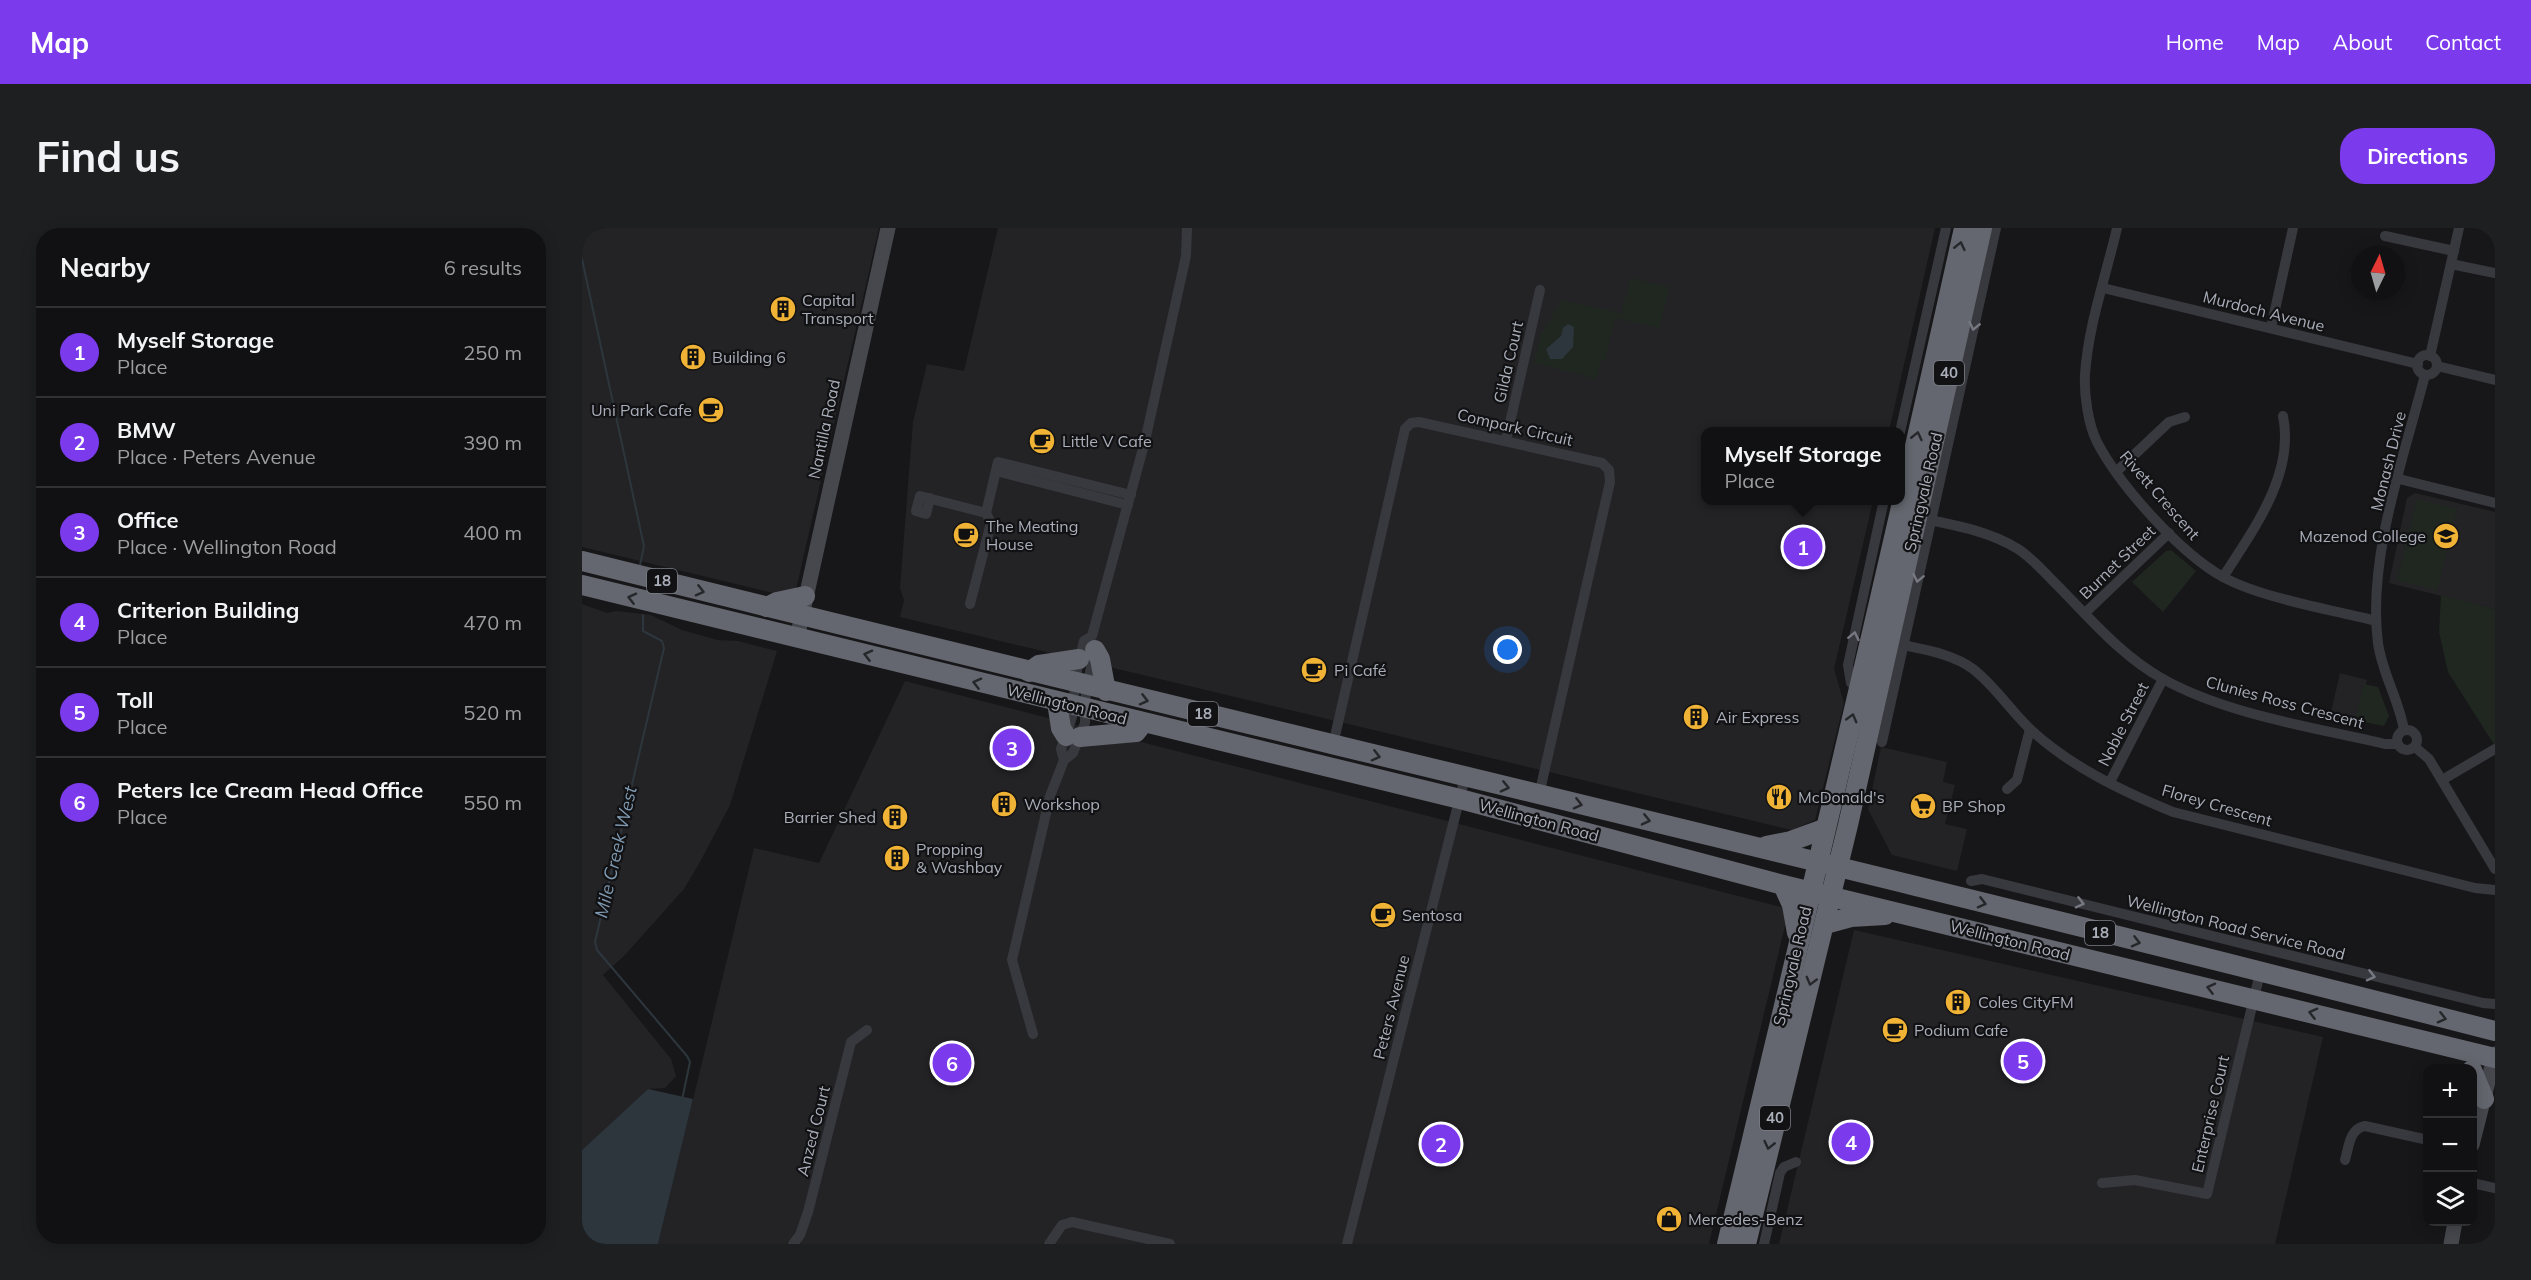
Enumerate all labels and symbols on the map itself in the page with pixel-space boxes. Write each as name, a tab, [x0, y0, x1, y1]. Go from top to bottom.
one-way arrow	[1953, 241, 1966, 251]
north arrow	[2351, 246, 2405, 300]
street label: Murdoch Avenue	[2201, 286, 2327, 336]
place label: Capital Transport	[802, 290, 874, 328]
building icon: Capital Transport	[768, 294, 798, 324]
street label: Gilda Court	[1489, 319, 1527, 405]
one-way arrow	[1968, 321, 1981, 331]
building icon: Building 6	[678, 342, 708, 372]
place label: Building 6	[712, 347, 786, 367]
road number: 40	[1934, 361, 1964, 385]
street label: Nantilla Road	[804, 378, 844, 480]
cafe icon: Uni Park Cafe	[696, 395, 726, 425]
place label: Uni Park Cafe	[591, 400, 692, 420]
street label: Compark Circuit	[1455, 404, 1575, 450]
street label: Monash Drive	[2366, 409, 2410, 513]
cafe icon: Little V Cafe	[1027, 426, 1057, 456]
street label: Springvale Road	[1900, 430, 1946, 554]
place label: Little V Cafe	[1062, 431, 1152, 451]
one-way arrow	[1910, 431, 1923, 441]
street label: Rivett Crescent	[2116, 446, 2204, 544]
place label: The Meating House	[986, 516, 1078, 554]
cafe icon: The Meating House	[951, 520, 981, 550]
street label: Burnet Street	[2075, 520, 2159, 603]
school or university icon: Mazenod College	[2431, 521, 2461, 551]
pin: 1	[1784, 524, 1822, 570]
place label: Mazenod College	[2299, 526, 2426, 546]
road number: 18	[647, 569, 677, 593]
one-way arrow	[1912, 573, 1925, 583]
one-way arrow	[695, 583, 705, 596]
one-way arrow	[627, 592, 637, 605]
one-way arrow	[1847, 632, 1860, 642]
your location	[1493, 635, 1522, 664]
one-way arrow	[863, 649, 873, 662]
cafe icon: Pi Café	[1299, 655, 1329, 685]
place label: Pi Café	[1334, 660, 1387, 680]
street label: Clunies Ross Crescent	[2204, 671, 2367, 733]
one-way arrow	[972, 677, 982, 690]
street label: Noble Street	[2093, 678, 2153, 769]
street label: Wellington Road	[1005, 679, 1129, 729]
one-way arrow	[1138, 692, 1148, 705]
road number: 18	[1188, 702, 1218, 726]
building icon: Air Express	[1681, 702, 1711, 732]
place label: Air Express	[1716, 707, 1799, 727]
one-way arrow	[1845, 713, 1858, 723]
pin: 3	[992, 726, 1032, 770]
one-way arrow	[1371, 748, 1381, 761]
one-way arrow	[1500, 779, 1510, 792]
street label: Florey Crescent	[2160, 780, 2275, 830]
restaurant icon: McDonald's	[1764, 782, 1794, 812]
water label: Mile Creek West	[589, 783, 642, 920]
place label: McDonald's	[1798, 787, 1885, 807]
building icon: Workshop	[989, 789, 1019, 819]
supermarket icon: BP Shop	[1908, 791, 1938, 821]
place label: Workshop	[1024, 794, 1100, 814]
street label: Wellington Road	[1477, 794, 1601, 846]
place label: BP Shop	[1942, 796, 2006, 816]
one-way arrow	[1573, 797, 1583, 810]
building icon: Barrier Shed	[880, 802, 910, 832]
place label: Barrier Shed	[784, 807, 876, 827]
one-way arrow	[1641, 813, 1651, 826]
place label: Propping & Washbay	[916, 839, 1003, 877]
building icon: Propping & Washbay	[882, 843, 912, 873]
street label: Wellington Road Service Road	[2125, 890, 2347, 964]
one-way arrow	[1976, 896, 1986, 909]
one-way arrow	[2074, 896, 2084, 909]
cafe icon: Sentosa	[1368, 900, 1398, 930]
street label: Springvale Road	[1769, 904, 1815, 1028]
place label: Sentosa	[1402, 905, 1462, 925]
street label: Wellington Road	[1948, 915, 2072, 965]
road number: 18	[2085, 921, 2115, 945]
one-way arrow	[2130, 934, 2140, 947]
street label: Peters Avenue	[1368, 953, 1414, 1061]
one-way arrow	[2365, 968, 2375, 981]
one-way arrow	[1806, 975, 1818, 986]
one-way arrow	[2206, 983, 2216, 996]
building icon: Coles CityFM	[1943, 987, 1973, 1017]
place label: Coles CityFM	[1978, 992, 2074, 1012]
one-way arrow	[2309, 1008, 2319, 1021]
one-way arrow	[2437, 1010, 2447, 1023]
cafe icon: Podium Cafe	[1880, 1015, 1910, 1045]
place label: Podium Cafe	[1914, 1020, 2008, 1040]
pin: 5	[2004, 1038, 2042, 1084]
pin: 6	[932, 1040, 971, 1086]
street label: Enterprise Court	[2187, 1053, 2233, 1174]
street label: Anzed Court	[792, 1083, 834, 1178]
road number: 40	[1760, 1106, 1790, 1130]
pin: 4	[1832, 1120, 1870, 1164]
pin: 2	[1422, 1122, 1460, 1166]
one-way arrow	[1763, 1140, 1776, 1150]
shop icon: Mercedes-Benz	[1654, 1204, 1684, 1234]
place label: Mercedes-Benz	[1688, 1209, 1803, 1229]

